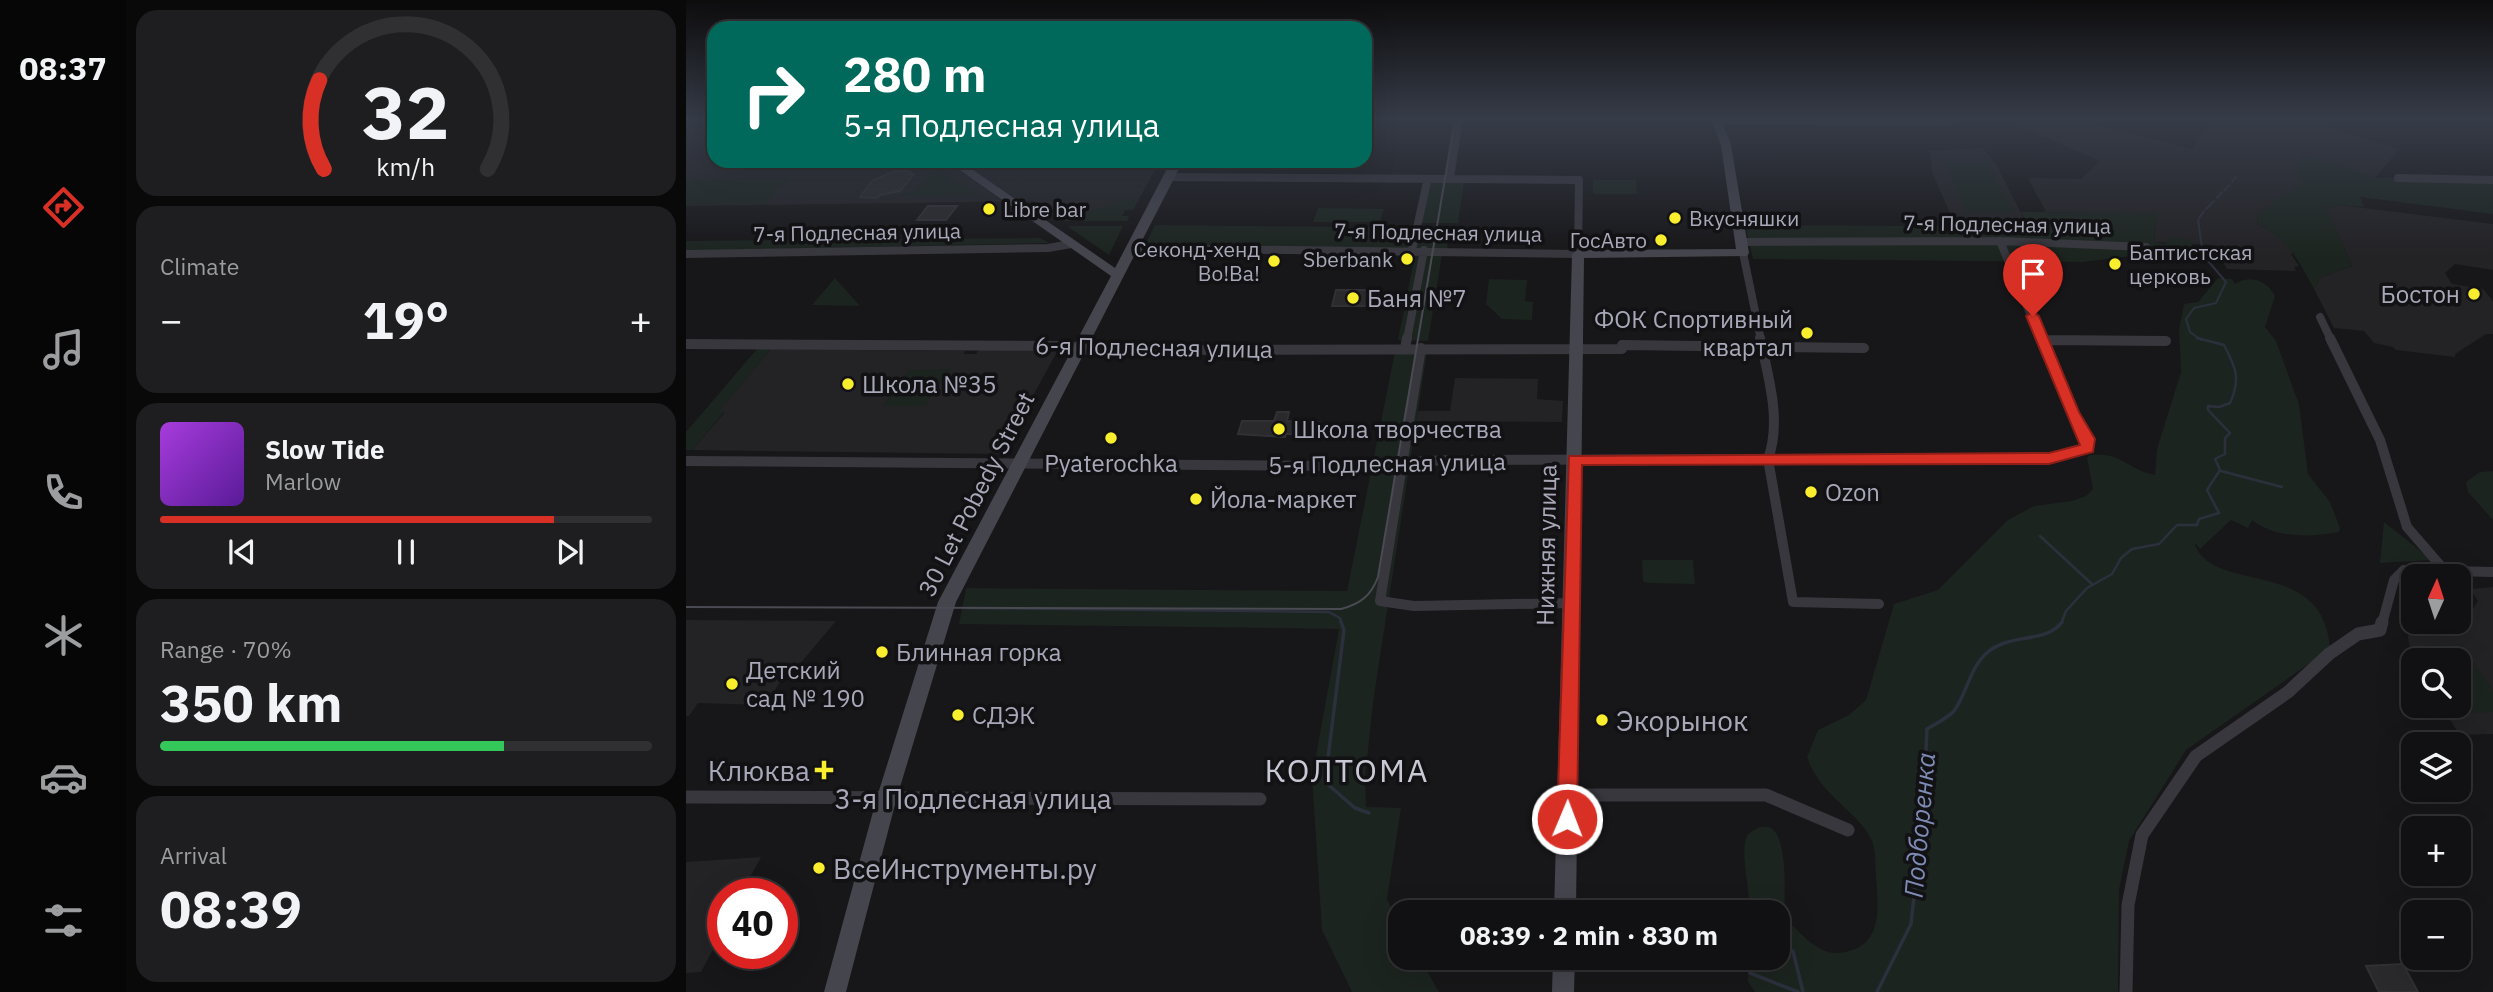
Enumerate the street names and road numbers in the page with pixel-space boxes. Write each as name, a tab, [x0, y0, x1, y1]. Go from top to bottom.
street label: 7-я Подлесная улица	[1903, 208, 2111, 240]
street label: 7-я Подлесная улица	[753, 216, 961, 248]
street label: 7-я Подлесная улица	[1334, 216, 1542, 248]
street label: 6-я Подлесная улица	[1035, 329, 1273, 365]
street label: 30 Let Pobedy Street	[911, 386, 1041, 602]
street label: 5-я Подлесная улица	[1268, 445, 1506, 481]
street label: Нижняя улица	[1529, 464, 1563, 626]
street label: 3-я Подлесная улица	[834, 780, 1112, 817]

